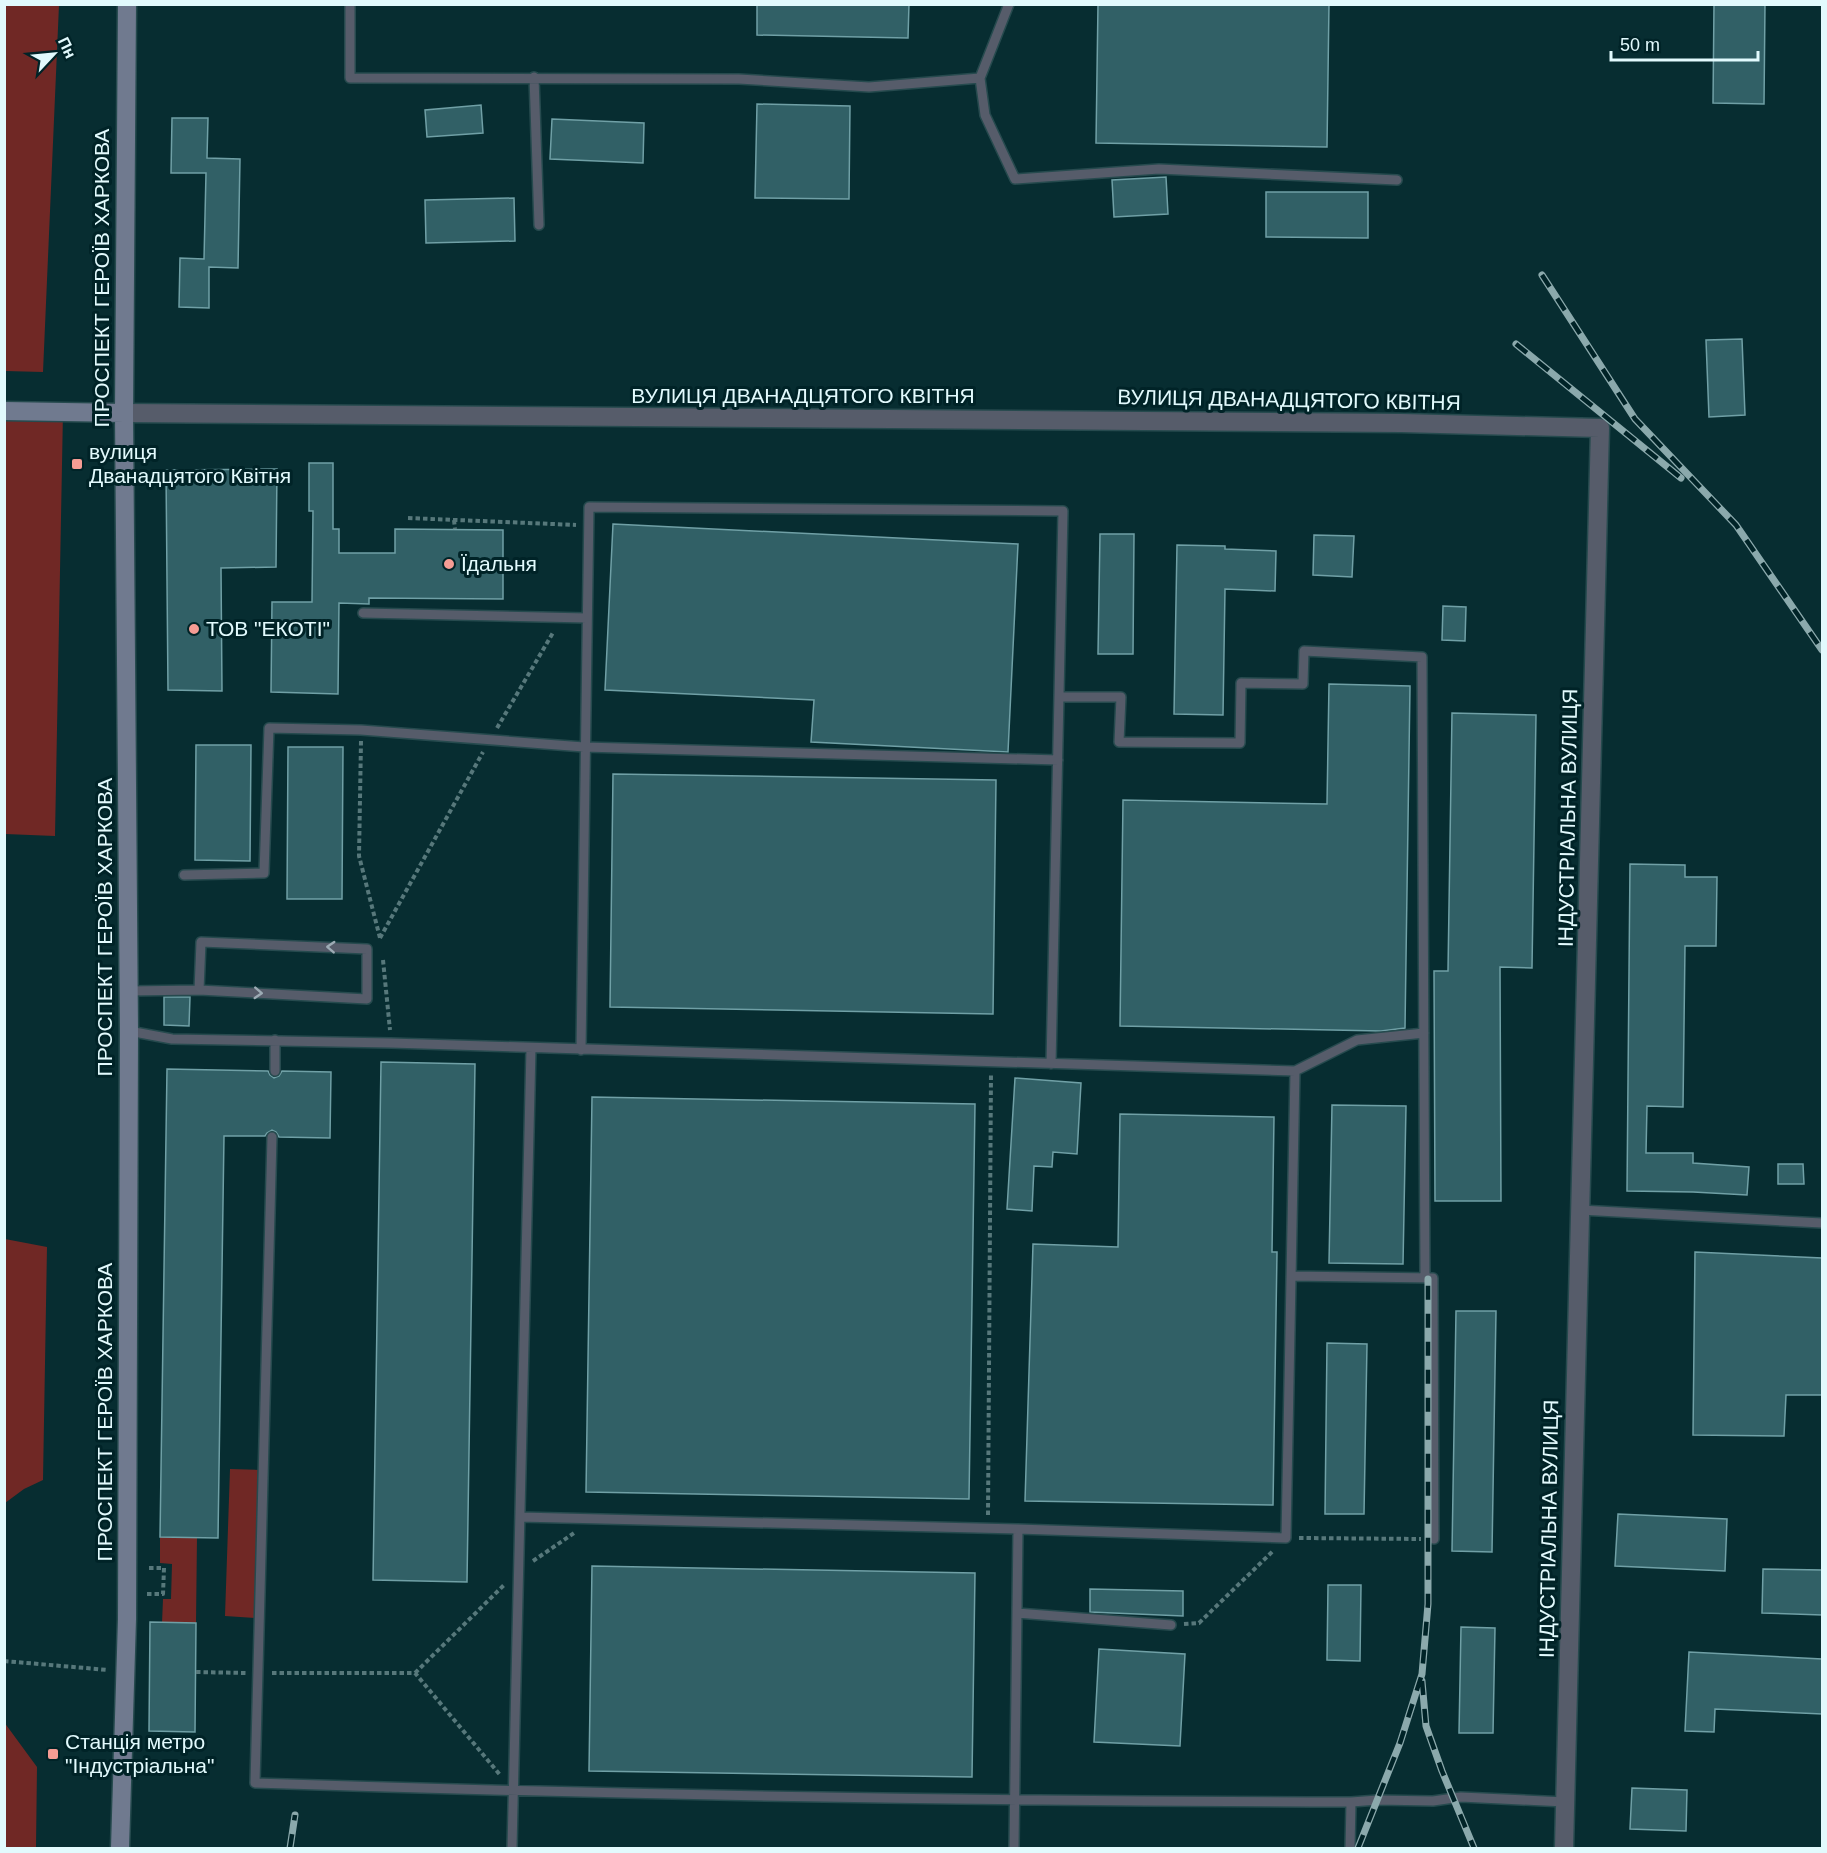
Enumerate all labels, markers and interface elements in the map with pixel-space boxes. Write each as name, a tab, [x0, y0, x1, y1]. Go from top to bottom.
north arrow	[24, 24, 84, 84]
scale bar	[1611, 24, 1758, 62]
text: Пн	[55, 34, 79, 61]
text: 50 m	[1620, 35, 1660, 55]
street label: ПРОСПЕКТ ГЕРОЇВ ХАРКОВА	[90, 129, 113, 427]
street label: ВУЛИЦЯ ДВАНАДЦЯТОГО КВІТНЯ	[631, 384, 975, 407]
street label: ВУЛИЦЯ ДВАНАДЦЯТОГО КВІТНЯ	[1117, 385, 1461, 414]
place label: вулиця Дванадцятого Квітня	[89, 440, 291, 487]
marker: вулиця Дванадцятого Квітня	[70, 457, 84, 471]
place label: Їдальня	[461, 552, 537, 575]
marker: Їдальня	[442, 557, 456, 571]
place label: ТОВ "ЕКОТI"	[206, 617, 330, 640]
marker: ТОВ "ЕКОТI"	[187, 622, 201, 636]
street label: ІНДУСТРІАЛЬНА ВУЛИЦЯ	[1554, 689, 1581, 947]
street label: ПРОСПЕКТ ГЕРОЇВ ХАРКОВА	[93, 778, 116, 1076]
one-way arrow	[327, 941, 336, 954]
one-way arrow	[253, 986, 262, 999]
street label: ПРОСПЕКТ ГЕРОЇВ ХАРКОВА	[93, 1263, 116, 1561]
street label: ІНДУСТРІАЛЬНА ВУЛИЦЯ	[1535, 1400, 1562, 1658]
place label: Станція метро "Індустріальна"	[65, 1730, 214, 1777]
marker: Станція метро "Індустріальна"	[46, 1747, 60, 1761]

